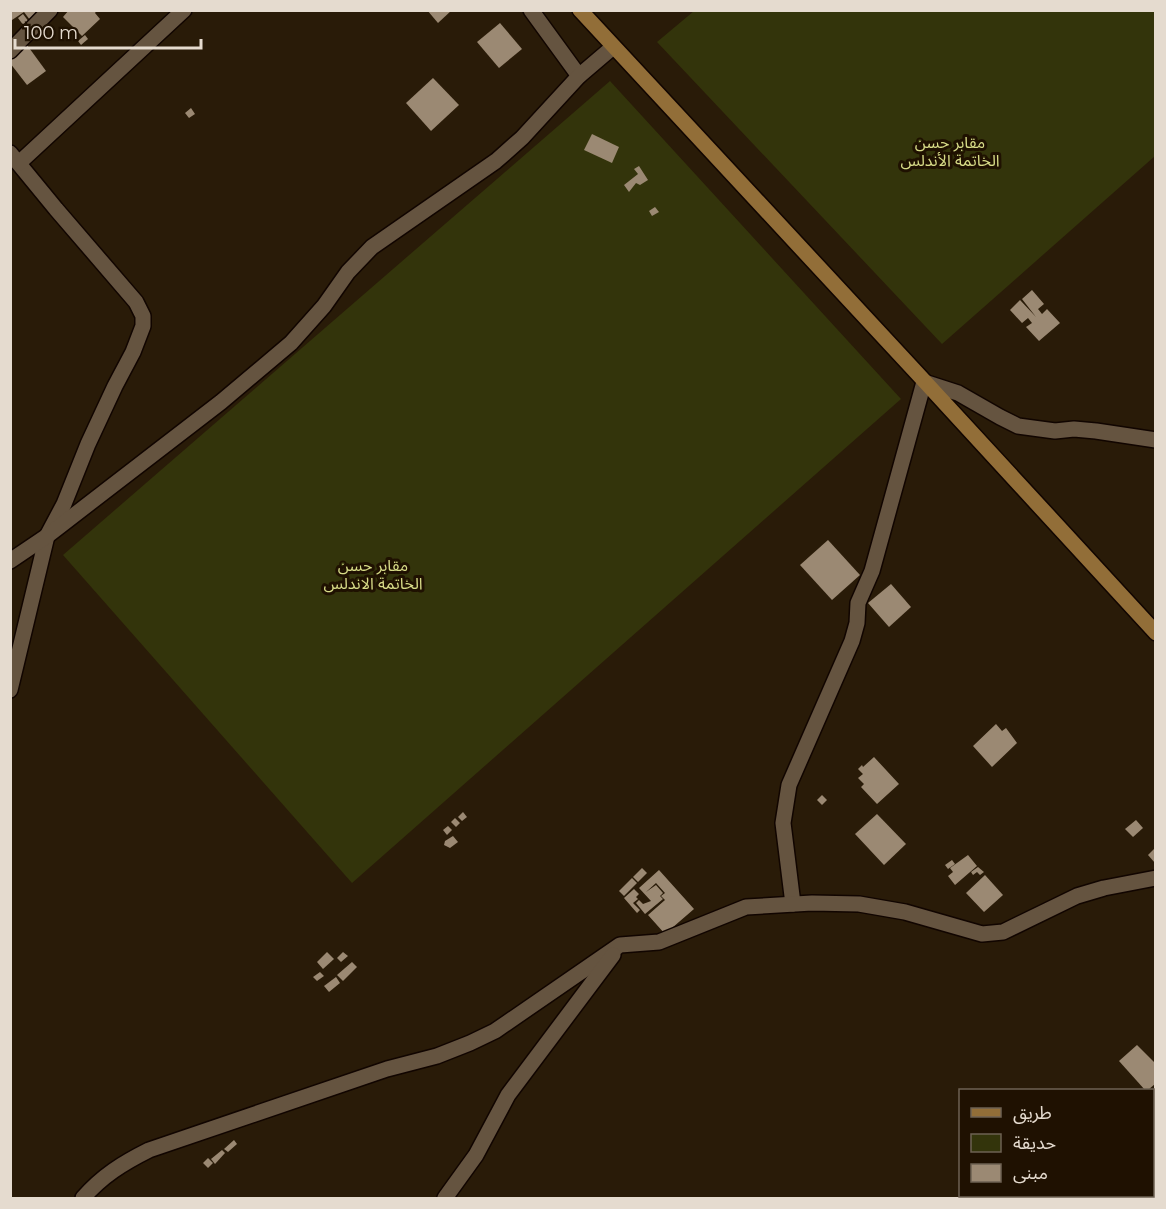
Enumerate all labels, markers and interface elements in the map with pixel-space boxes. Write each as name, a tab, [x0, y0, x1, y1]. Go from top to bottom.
scale bar	[15, 12, 201, 50]
text: 100 m	[24, 22, 78, 44]
park label: مقابر حسن الخاتمة الأندلس	[900, 133, 1000, 170]
park label: مقابر حسن الخاتمة الاندلس	[323, 556, 423, 593]
legend	[959, 1089, 1154, 1197]
text: طريق	[1013, 1102, 1052, 1124]
text: حديقة	[1013, 1132, 1056, 1154]
text: مبنى	[1013, 1162, 1048, 1184]

